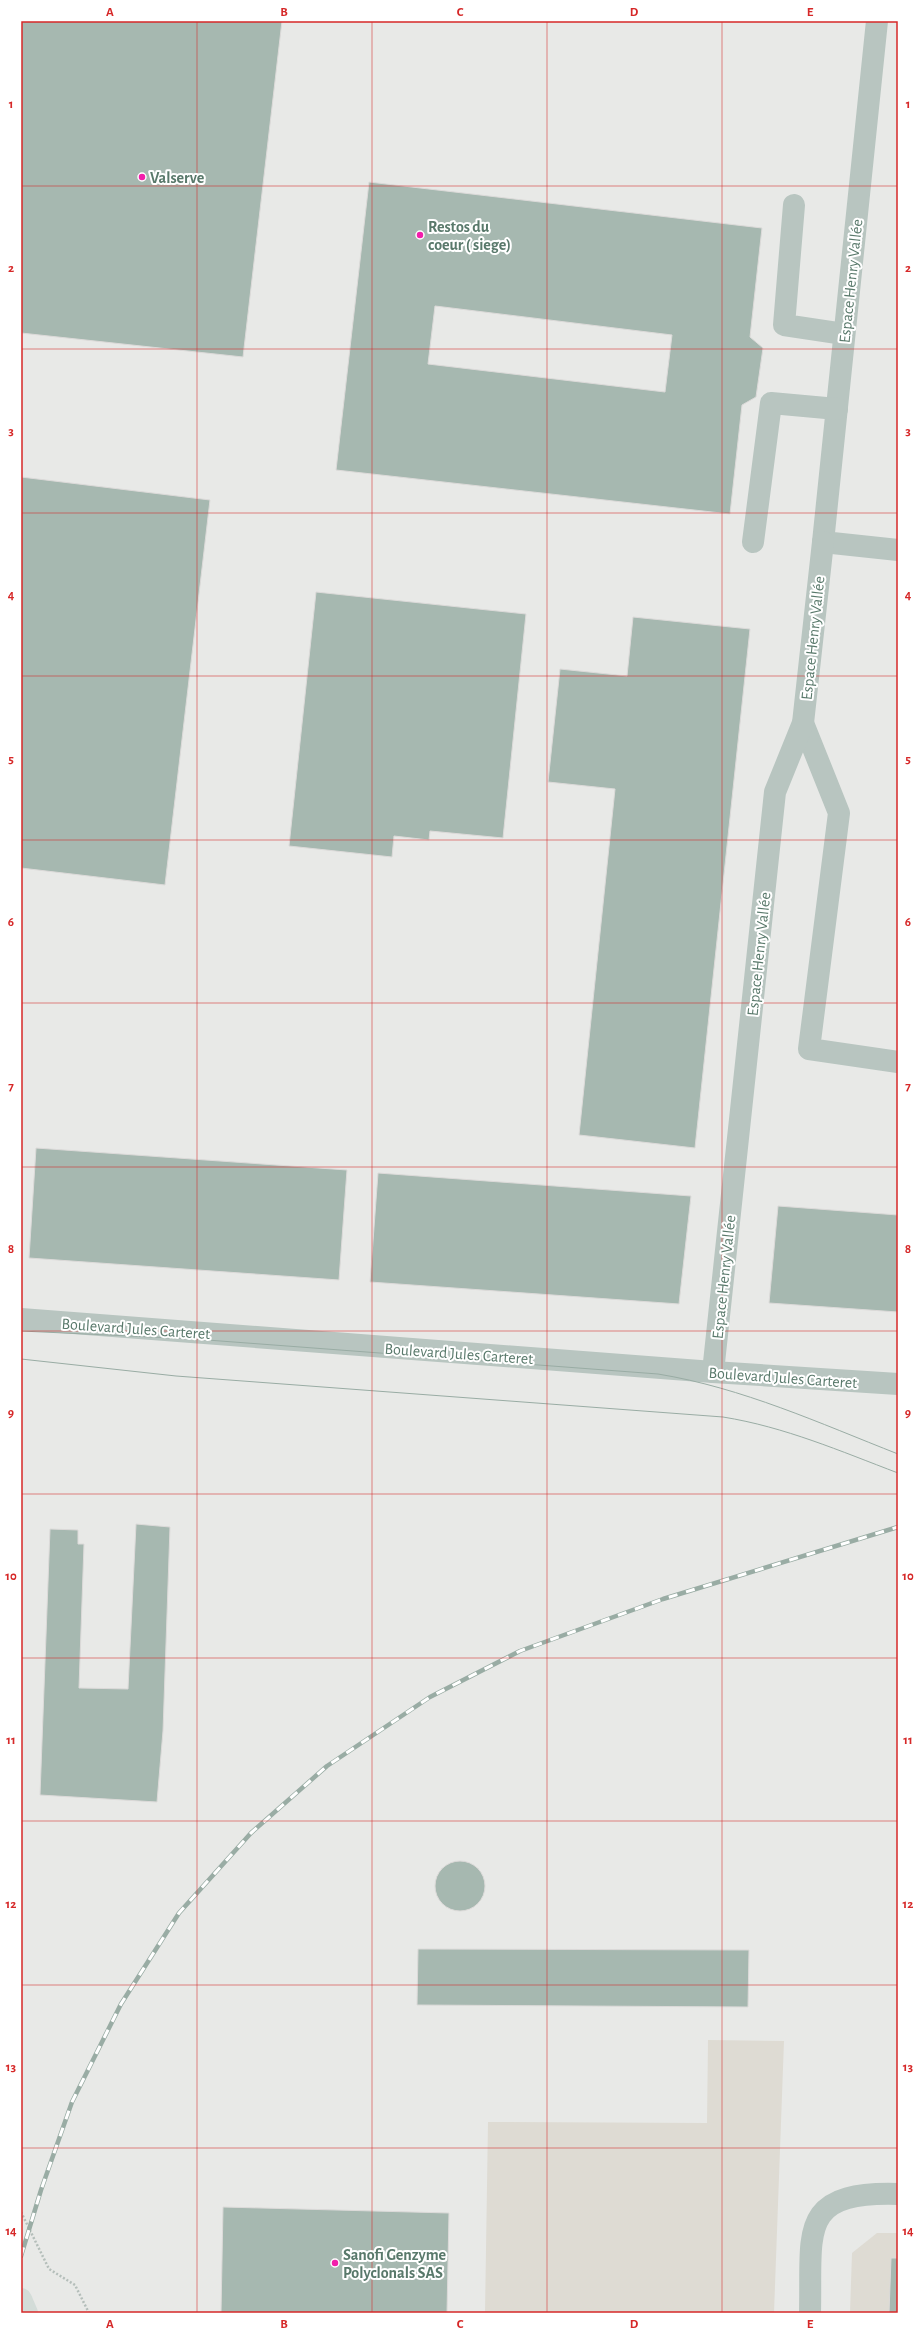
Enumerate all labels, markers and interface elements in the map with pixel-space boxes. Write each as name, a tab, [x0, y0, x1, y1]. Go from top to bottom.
text: A	[106, 6, 114, 19]
text: B	[280, 6, 288, 19]
text: C	[457, 6, 464, 19]
text: D	[630, 6, 639, 19]
text: E	[807, 6, 814, 19]
text: 1	[9, 98, 13, 111]
text: 1	[906, 98, 910, 111]
place label: Valserve	[150, 170, 205, 186]
marker: Valserve	[137, 172, 147, 182]
street label: Espace Henry Vallée	[837, 218, 866, 344]
place label: Restos du coeur ( siege)	[428, 219, 511, 253]
marker: Restos du coeur ( siege)	[415, 230, 425, 240]
text: 2	[8, 262, 14, 275]
text: 2	[905, 262, 911, 275]
text: 3	[8, 425, 14, 438]
text: 3	[905, 425, 911, 438]
street label: Espace Henry Vallée	[799, 575, 828, 701]
text: 4	[8, 589, 15, 602]
text: 4	[905, 589, 912, 602]
text: 5	[8, 753, 14, 766]
text: 5	[905, 753, 911, 766]
street label: Espace Henry Vallée	[745, 891, 774, 1017]
text: 6	[8, 916, 14, 929]
text: 6	[905, 916, 911, 929]
text: 7	[8, 1080, 14, 1093]
text: 7	[905, 1080, 911, 1093]
street label: Espace Henry Vallée	[710, 1214, 739, 1340]
text: 8	[8, 1243, 14, 1256]
text: 8	[905, 1243, 911, 1256]
street label: Boulevard Jules Carteret	[61, 1316, 211, 1342]
street label: Boulevard Jules Carteret	[384, 1341, 534, 1367]
street label: Boulevard Jules Carteret	[708, 1365, 858, 1391]
text: 9	[8, 1407, 14, 1420]
text: 9	[905, 1407, 911, 1420]
text: 10	[5, 1570, 17, 1583]
text: 10	[902, 1570, 914, 1583]
text: 11	[6, 1734, 16, 1747]
text: 11	[903, 1734, 913, 1747]
text: 12	[6, 1898, 16, 1911]
text: 12	[903, 1898, 913, 1911]
text: 13	[6, 2061, 17, 2074]
text: 13	[903, 2061, 914, 2074]
text: 14	[5, 2225, 17, 2238]
text: 14	[902, 2225, 914, 2238]
place label: Sanofi Genzyme Polyclonals SAS	[343, 2247, 447, 2282]
marker: Sanofi Genzyme Polyclonals SAS	[330, 2258, 340, 2268]
text: A	[106, 2318, 114, 2331]
text: B	[280, 2318, 288, 2331]
text: C	[457, 2318, 464, 2331]
text: D	[630, 2318, 639, 2331]
text: E	[807, 2318, 814, 2331]

